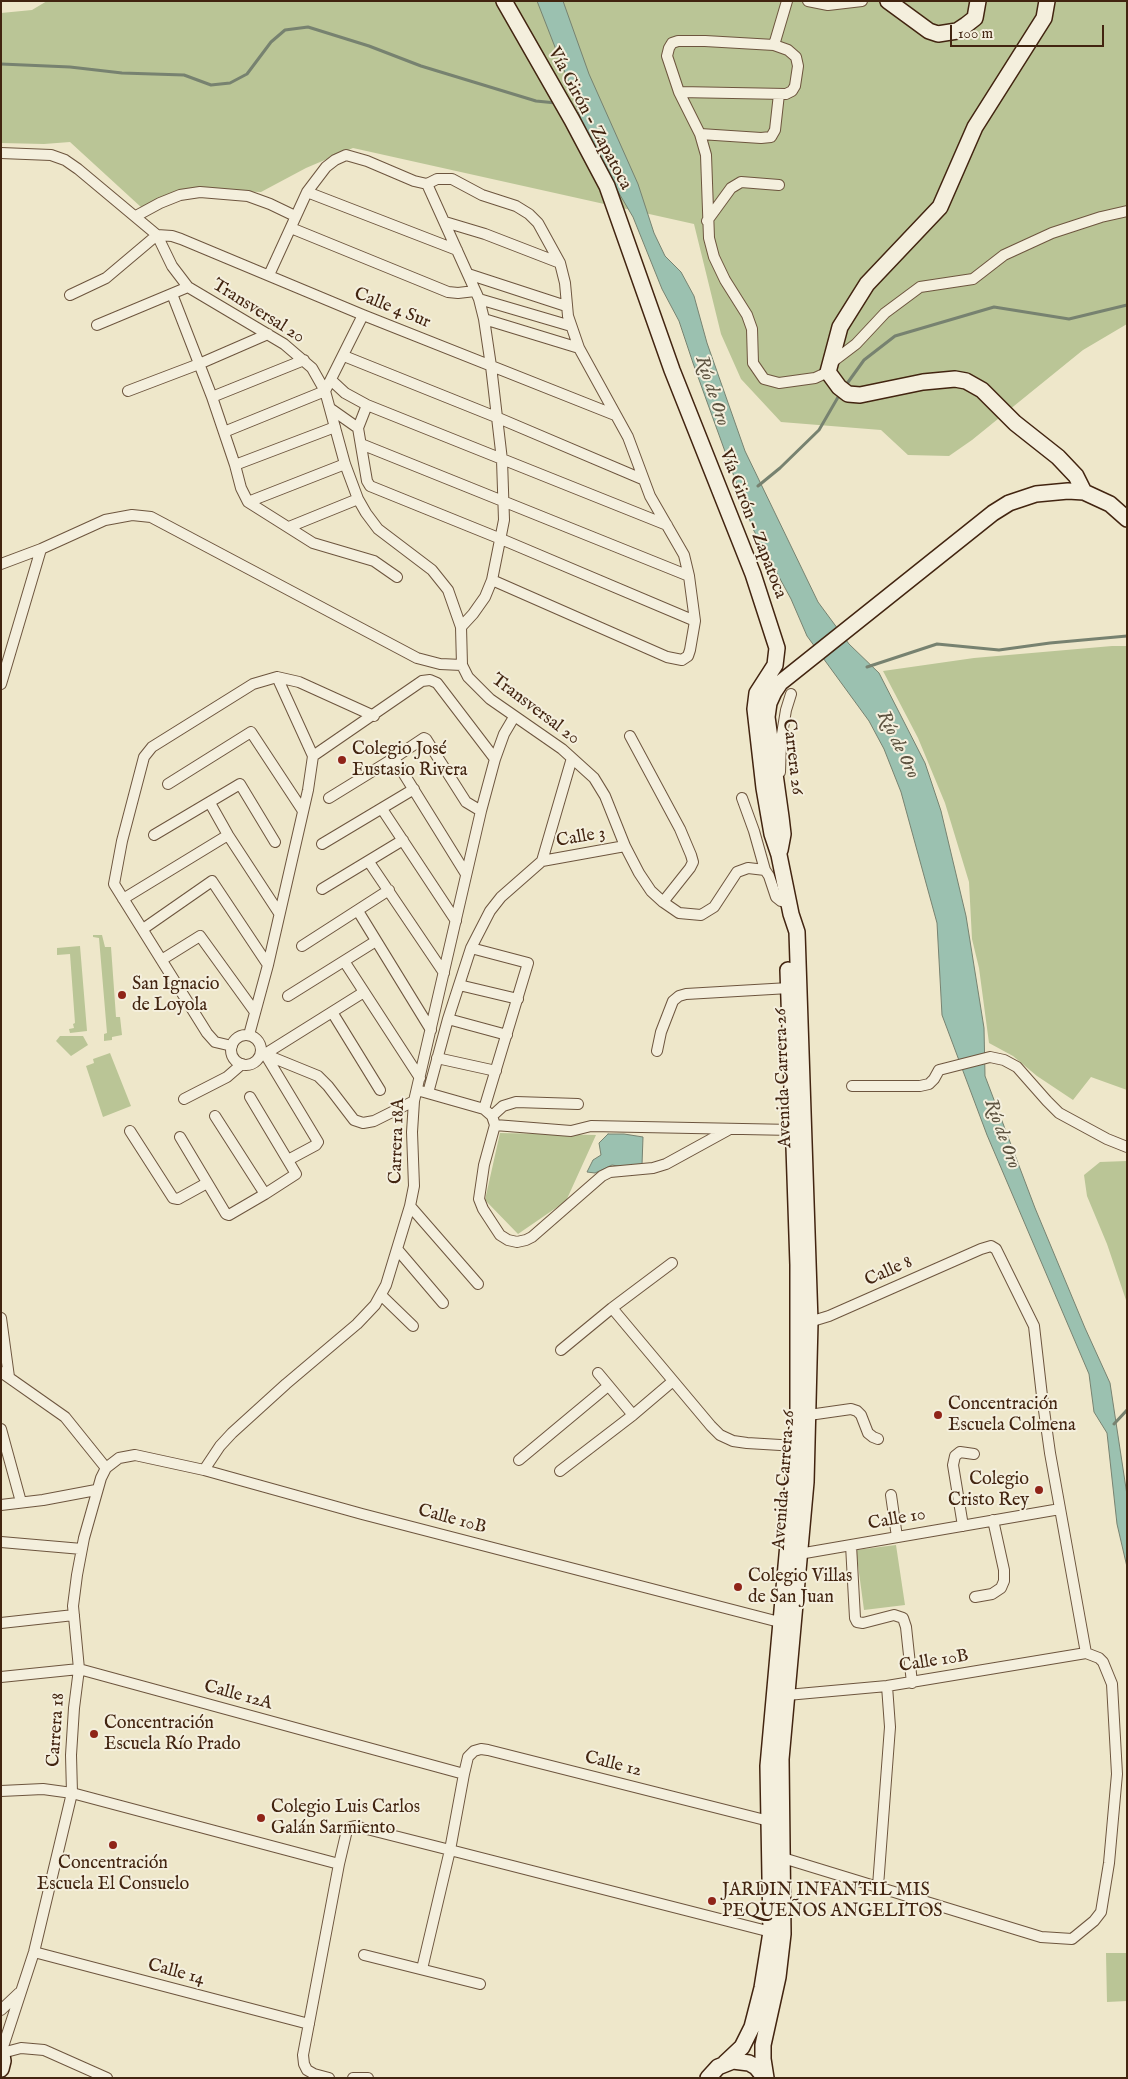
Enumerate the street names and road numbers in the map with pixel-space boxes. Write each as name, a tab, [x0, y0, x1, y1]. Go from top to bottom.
street label: Vía Girón - Zapatoca	[542, 44, 636, 194]
street label: Transversal 20	[208, 275, 308, 349]
street label: Calle 4 Sur	[351, 284, 433, 334]
street label: Vía Girón - Zapatoca	[714, 446, 790, 602]
street label: Transversal 20	[487, 670, 583, 750]
street label: Carrera 26	[777, 718, 807, 796]
street label: Calle 3	[555, 823, 607, 853]
street label: Avenida Carrera 26	[771, 1008, 797, 1148]
street label: Carrera 18A	[386, 1097, 410, 1185]
street label: Calle 8	[862, 1252, 916, 1292]
street label: Avenida Carrera 26	[769, 1409, 801, 1551]
street label: Calle 10B	[415, 1501, 489, 1539]
street label: Calle 10	[867, 1504, 927, 1536]
street label: Calle 10B	[898, 1646, 970, 1678]
street label: Calle 12A	[201, 1677, 275, 1715]
street label: Carrera 18	[44, 1692, 70, 1768]
street label: Calle 12	[582, 1748, 644, 1782]
street label: Calle 14	[145, 1955, 207, 1991]

